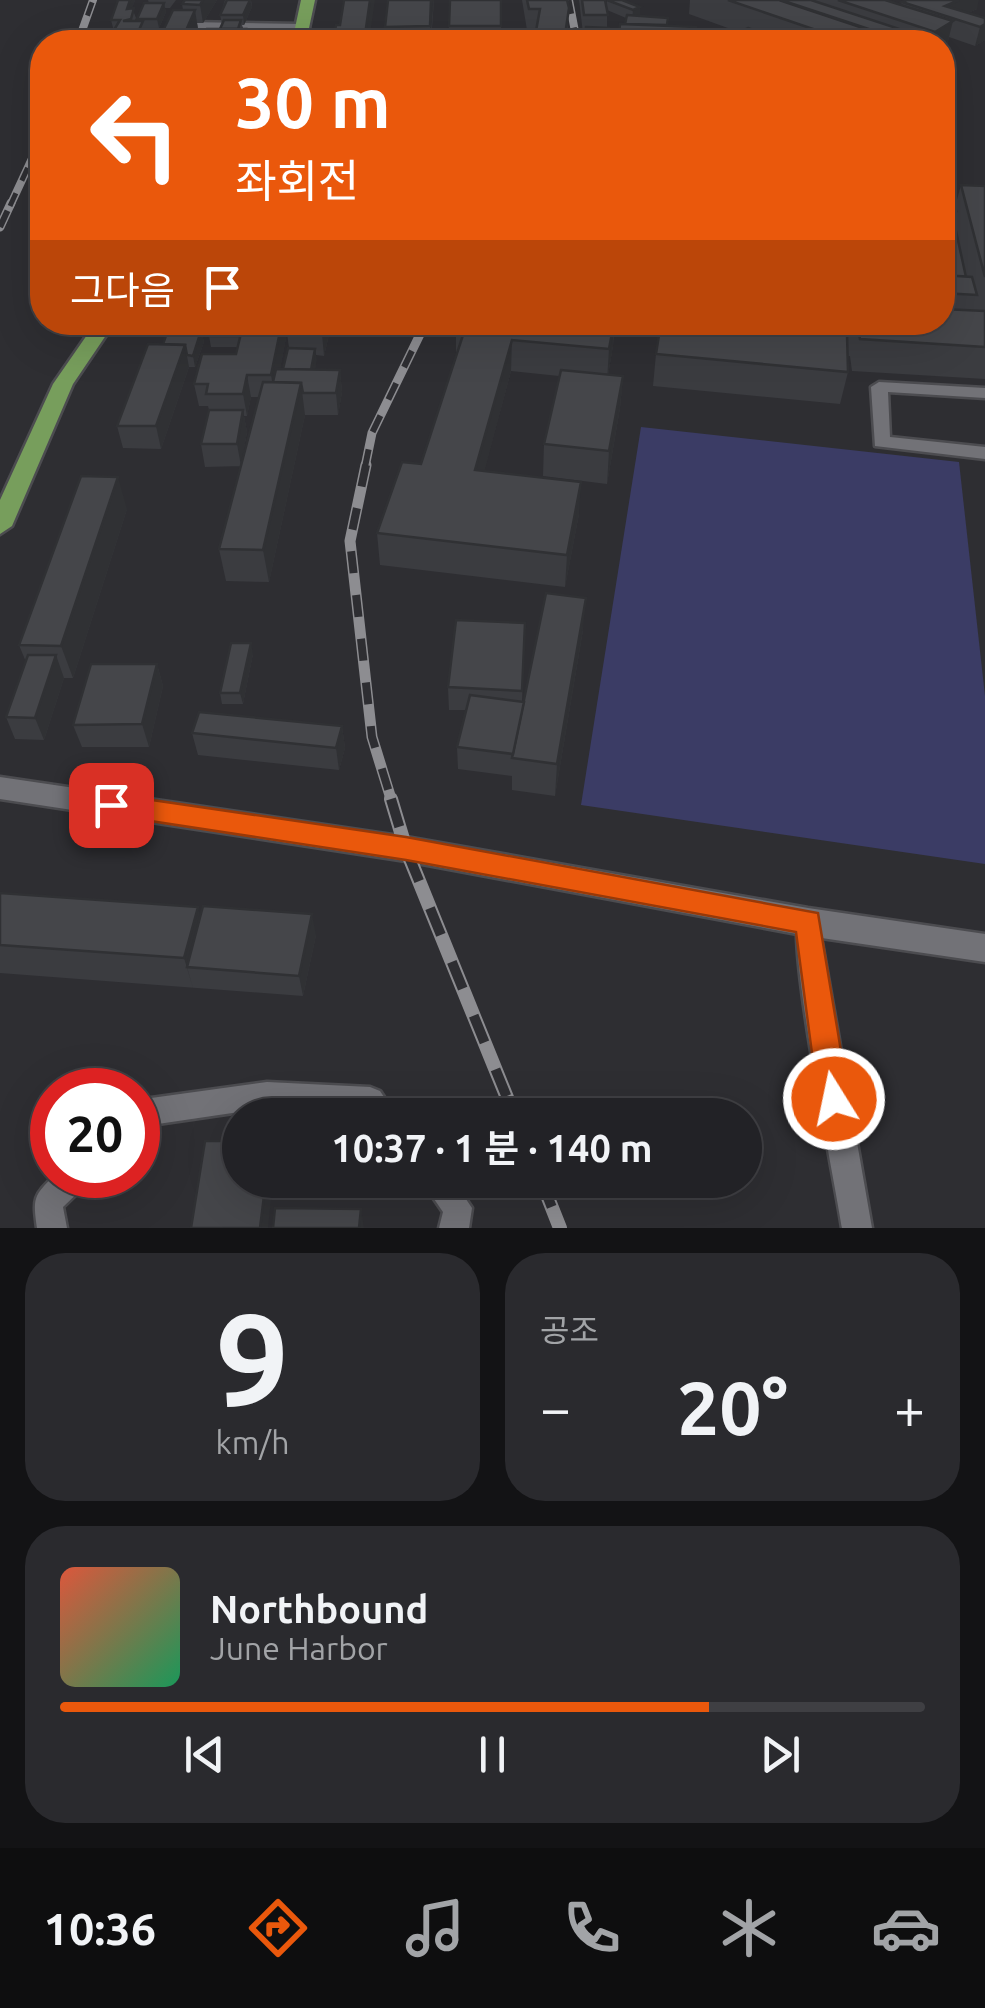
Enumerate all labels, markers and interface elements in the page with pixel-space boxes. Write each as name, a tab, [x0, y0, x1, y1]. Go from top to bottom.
text: 30 m	[235, 63, 391, 141]
icon: left	[70, 70, 200, 200]
text: 좌회전	[235, 155, 359, 206]
icon: arrive	[195, 260, 250, 315]
text: 그다음	[70, 269, 175, 311]
pin	[69, 763, 154, 848]
icon: arrive	[84, 778, 139, 833]
position arrow	[782, 1047, 886, 1151]
speed limit sign: 20	[30, 1068, 160, 1198]
text: 10:37 · 1 분 · 140 m	[331, 1127, 653, 1169]
text: 9	[216, 1286, 289, 1432]
text: 공조	[540, 1312, 599, 1348]
text: 20°	[677, 1365, 788, 1449]
text: −	[540, 1377, 571, 1438]
text: +	[894, 1377, 925, 1438]
text: km/h	[216, 1424, 289, 1460]
text: Northbound	[210, 1588, 428, 1630]
text: June Harbor	[210, 1630, 388, 1666]
icon: previous	[177, 1727, 232, 1782]
icon: pause	[465, 1727, 520, 1782]
icon: next	[753, 1727, 808, 1782]
icon: directions	[243, 1893, 313, 1963]
icon: music	[400, 1893, 470, 1963]
icon: phone	[557, 1893, 627, 1963]
icon: climate	[714, 1893, 784, 1963]
icon: car	[871, 1893, 941, 1963]
text: 10:36	[44, 1903, 156, 1954]

